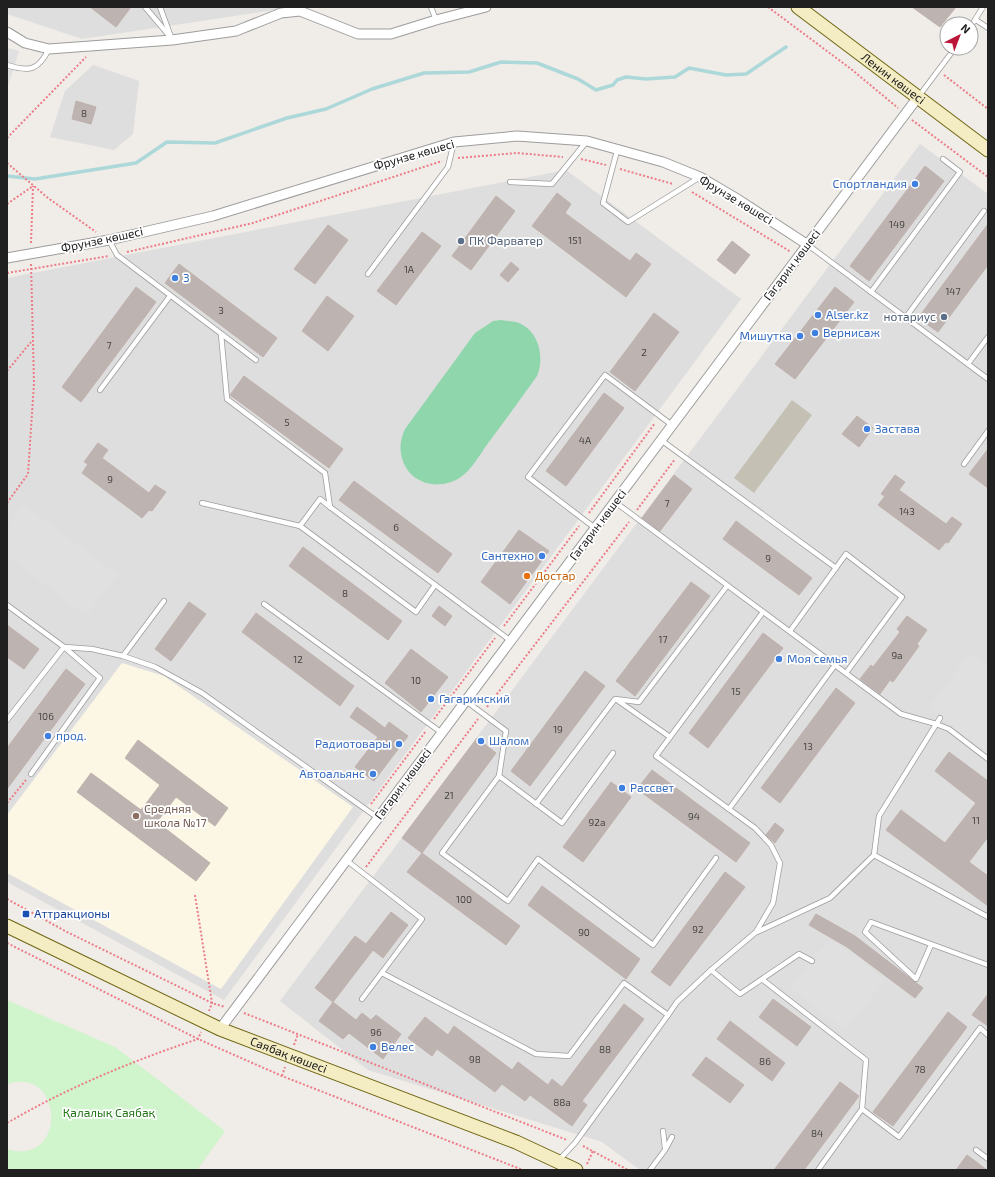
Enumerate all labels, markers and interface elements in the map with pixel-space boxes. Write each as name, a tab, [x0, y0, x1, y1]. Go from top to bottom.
north arrow	[939, 16, 979, 56]
text: N	[959, 21, 973, 36]
street label: Ленин көшесі	[859, 49, 928, 106]
house number: 8	[81, 107, 87, 119]
street label: Фрунзе көшесі	[372, 136, 456, 173]
street label: Фрунзе көшесі	[697, 172, 776, 228]
place label: Спортландия	[833, 176, 907, 190]
marker: Спортландия	[910, 179, 920, 189]
house number: 149	[889, 218, 905, 230]
street label: Фрунзе көшесі	[59, 223, 144, 256]
street label: Гагарин көшесі	[760, 226, 823, 303]
place label: ПК Фарватер	[469, 233, 543, 247]
house number: 151	[568, 234, 582, 246]
marker: ПК Фарватер	[456, 236, 466, 246]
house number: 1А	[404, 263, 415, 275]
place label: 3	[183, 270, 190, 284]
marker: 3	[170, 273, 180, 283]
house number: 147	[945, 285, 961, 297]
house number: 3	[218, 304, 224, 316]
place label: Alser.kz	[826, 307, 869, 321]
place label: нотариус	[883, 309, 936, 324]
marker: Alser.kz	[813, 310, 823, 320]
marker: нотариус	[939, 312, 949, 322]
place label: Вернисаж	[823, 325, 880, 339]
place label: Мишутка	[739, 328, 792, 343]
marker: Вернисаж	[810, 328, 820, 338]
marker: Мишутка	[795, 331, 805, 341]
house number: 7	[106, 339, 112, 351]
house number: 2	[641, 346, 647, 358]
house number: 5	[284, 416, 290, 428]
place label: Застава	[875, 421, 920, 435]
marker: Застава	[862, 424, 872, 434]
house number: 4А	[579, 434, 592, 446]
house number: 9	[107, 473, 113, 485]
street label: Гагарин көшесі	[566, 486, 629, 563]
house number: 7	[664, 497, 670, 509]
house number: 143	[899, 505, 915, 517]
house number: 6	[393, 521, 399, 533]
place label: Сантехно	[481, 548, 534, 562]
marker: Сантехно	[537, 551, 547, 561]
house number: 9	[765, 552, 771, 564]
place label: Достар	[535, 568, 576, 582]
marker: Достар	[522, 571, 532, 581]
house number: 8	[342, 587, 348, 599]
house number: 17	[658, 633, 668, 645]
house number: 9а	[891, 649, 903, 661]
place label: Моя семья	[787, 651, 848, 665]
house number: 12	[293, 653, 303, 665]
marker: Моя семья	[774, 654, 784, 664]
house number: 10	[411, 674, 421, 686]
house number: 15	[731, 685, 741, 697]
place label: Гагаринский	[439, 691, 510, 705]
marker: Гагаринский	[426, 694, 436, 704]
house number: 106	[38, 710, 54, 722]
house number: 19	[553, 723, 563, 735]
place label: прод.	[56, 728, 86, 742]
marker: прод.	[43, 731, 53, 741]
place label: Шалом	[489, 733, 529, 747]
place label: Радиотовары	[315, 736, 391, 750]
marker: Шалом	[476, 736, 486, 746]
marker: Радиотовары	[394, 739, 404, 749]
house number: 13	[803, 740, 813, 752]
street label: Гагарин көшесі	[371, 745, 434, 822]
place label: Автоальянс	[299, 766, 365, 780]
marker: Автоальянс	[368, 769, 378, 779]
place label: Рассвет	[630, 780, 674, 794]
marker: Рассвет	[617, 783, 627, 793]
house number: 21	[444, 789, 454, 801]
place label: Средняя школа №17	[144, 801, 207, 829]
house number: 94	[688, 810, 700, 822]
marker: Средняя школа №17	[131, 811, 141, 821]
house number: 11	[972, 814, 980, 826]
house number: 92а	[589, 816, 605, 828]
house number: 100	[456, 893, 472, 905]
place label: Аттракционы	[34, 906, 110, 920]
marker: Аттракционы	[21, 909, 31, 919]
house number: 92	[692, 923, 704, 935]
house number: 90	[578, 926, 590, 938]
house number: 96	[370, 1026, 382, 1038]
street label: Саябақ көшесі	[249, 1033, 329, 1075]
place label: Велес	[381, 1039, 414, 1053]
marker: Велес	[368, 1042, 378, 1052]
house number: 88	[599, 1043, 611, 1055]
house number: 98	[469, 1053, 481, 1065]
house number: 86	[759, 1055, 771, 1067]
house number: 78	[914, 1063, 926, 1075]
house number: 88а	[553, 1096, 571, 1108]
park label: Қалалық Саябақ	[63, 1105, 156, 1119]
house number: 84	[811, 1127, 823, 1139]

